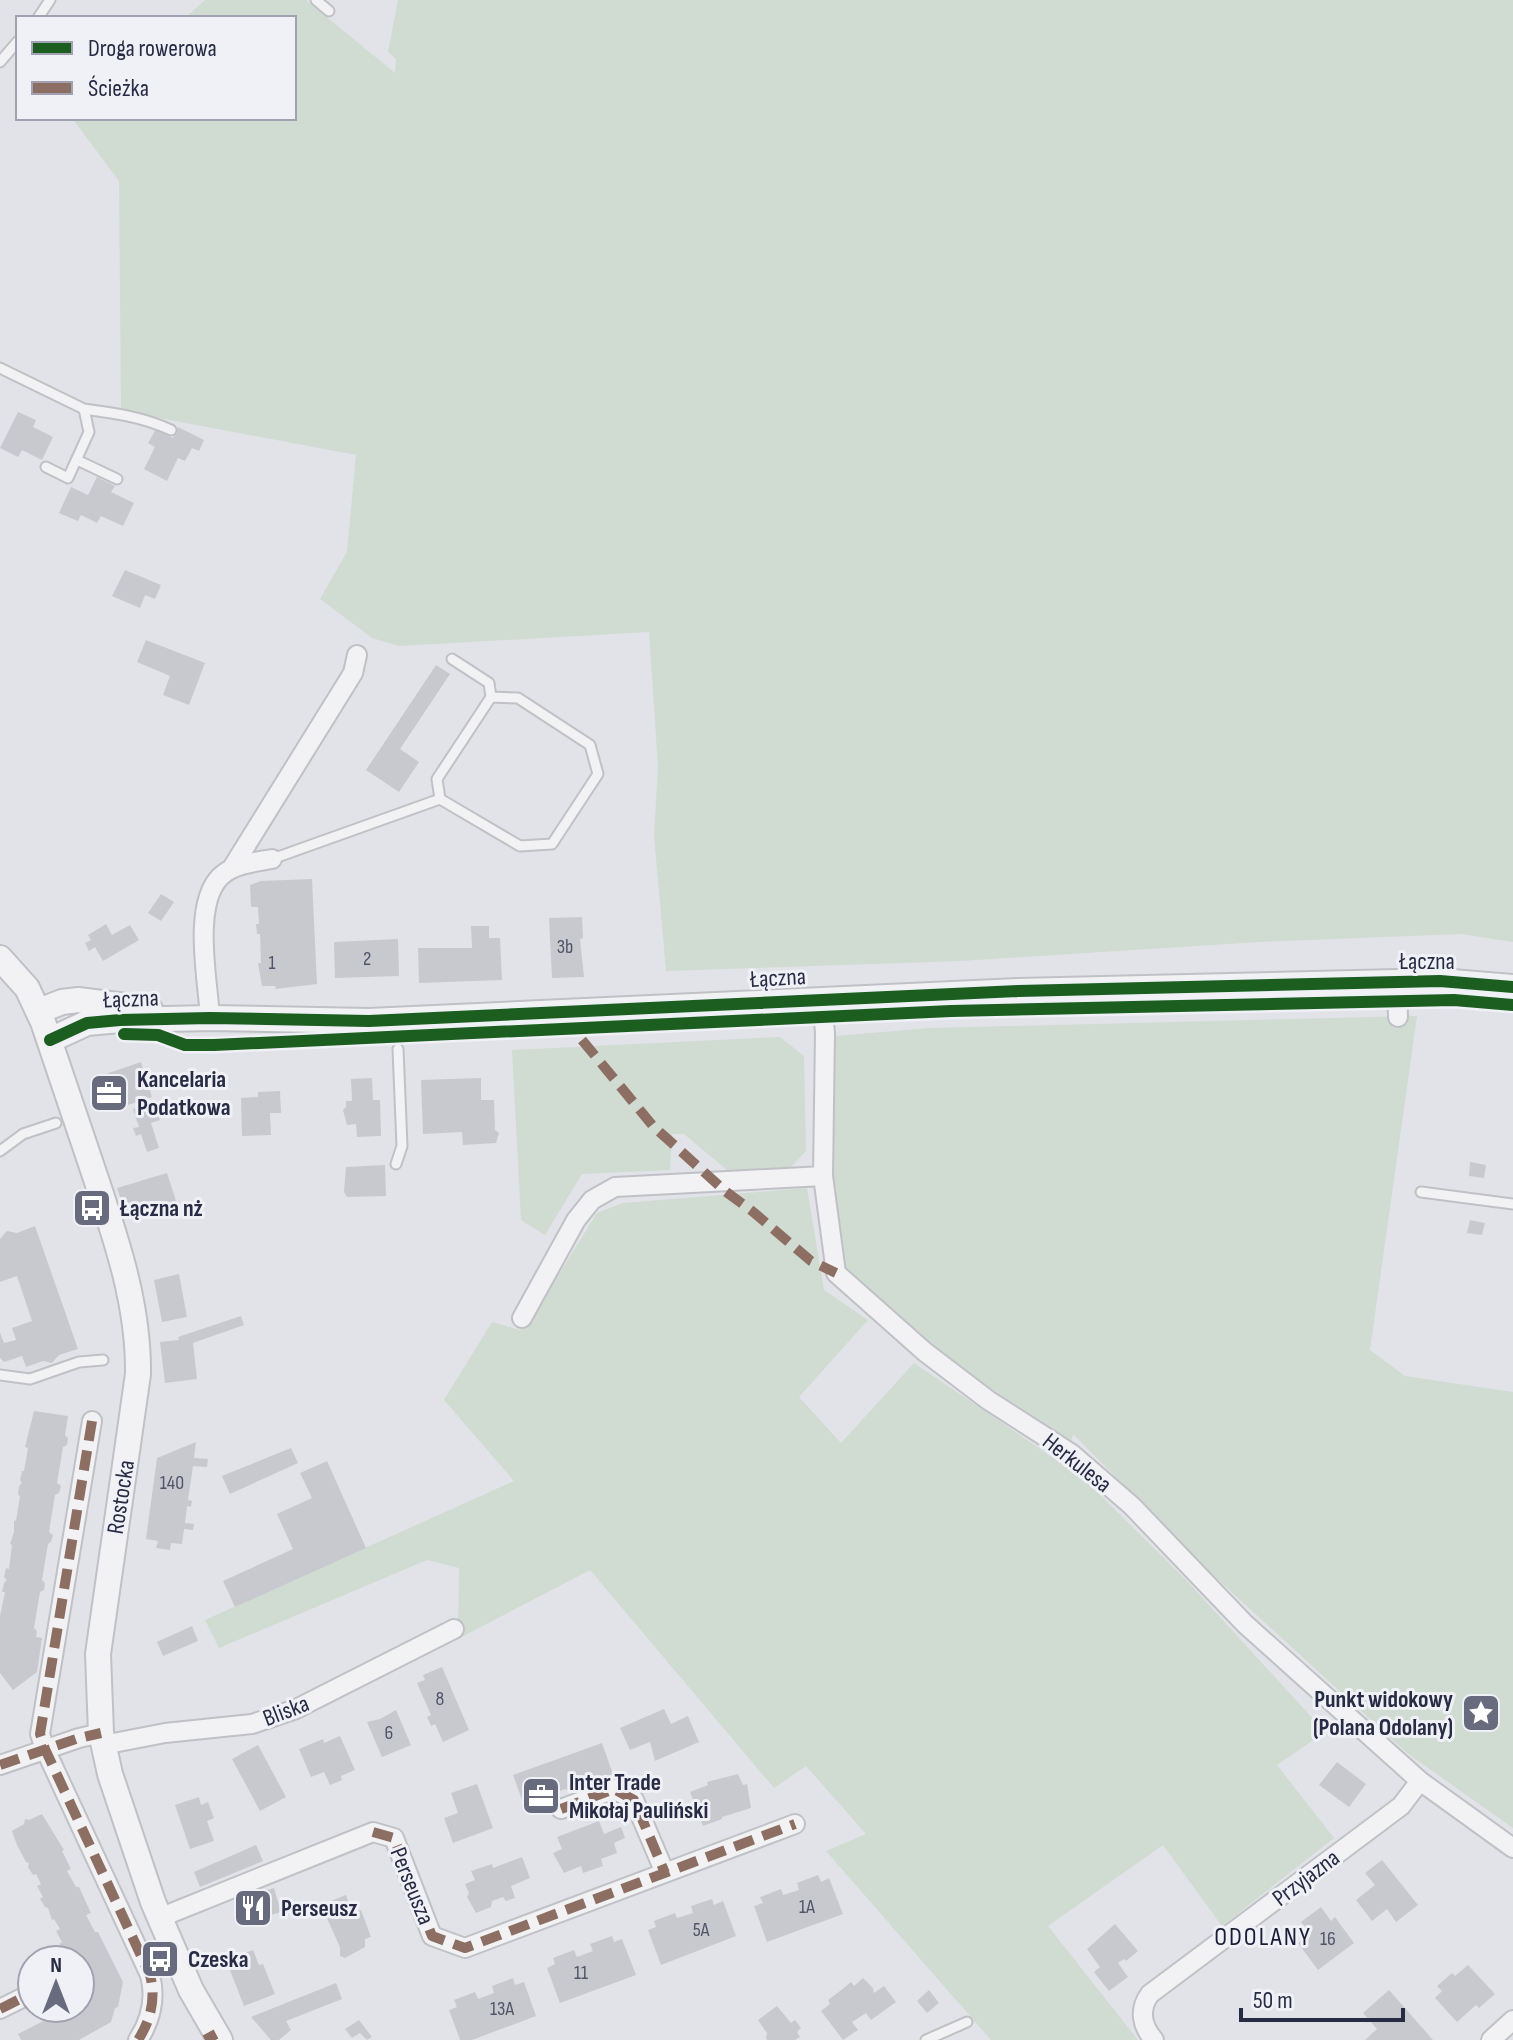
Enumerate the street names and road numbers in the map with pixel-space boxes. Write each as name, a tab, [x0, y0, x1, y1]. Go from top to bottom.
street label: Łączna	[1398, 947, 1455, 976]
street label: Łączna	[748, 962, 807, 994]
street label: Łączna	[102, 984, 159, 1014]
street label: Herkulesa	[1037, 1427, 1117, 1499]
street label: Rostocka	[101, 1458, 141, 1536]
street label: Bliska	[259, 1689, 313, 1733]
street label: Perseusza	[383, 1843, 441, 1929]
street label: Przyjazna	[1267, 1843, 1345, 1913]

